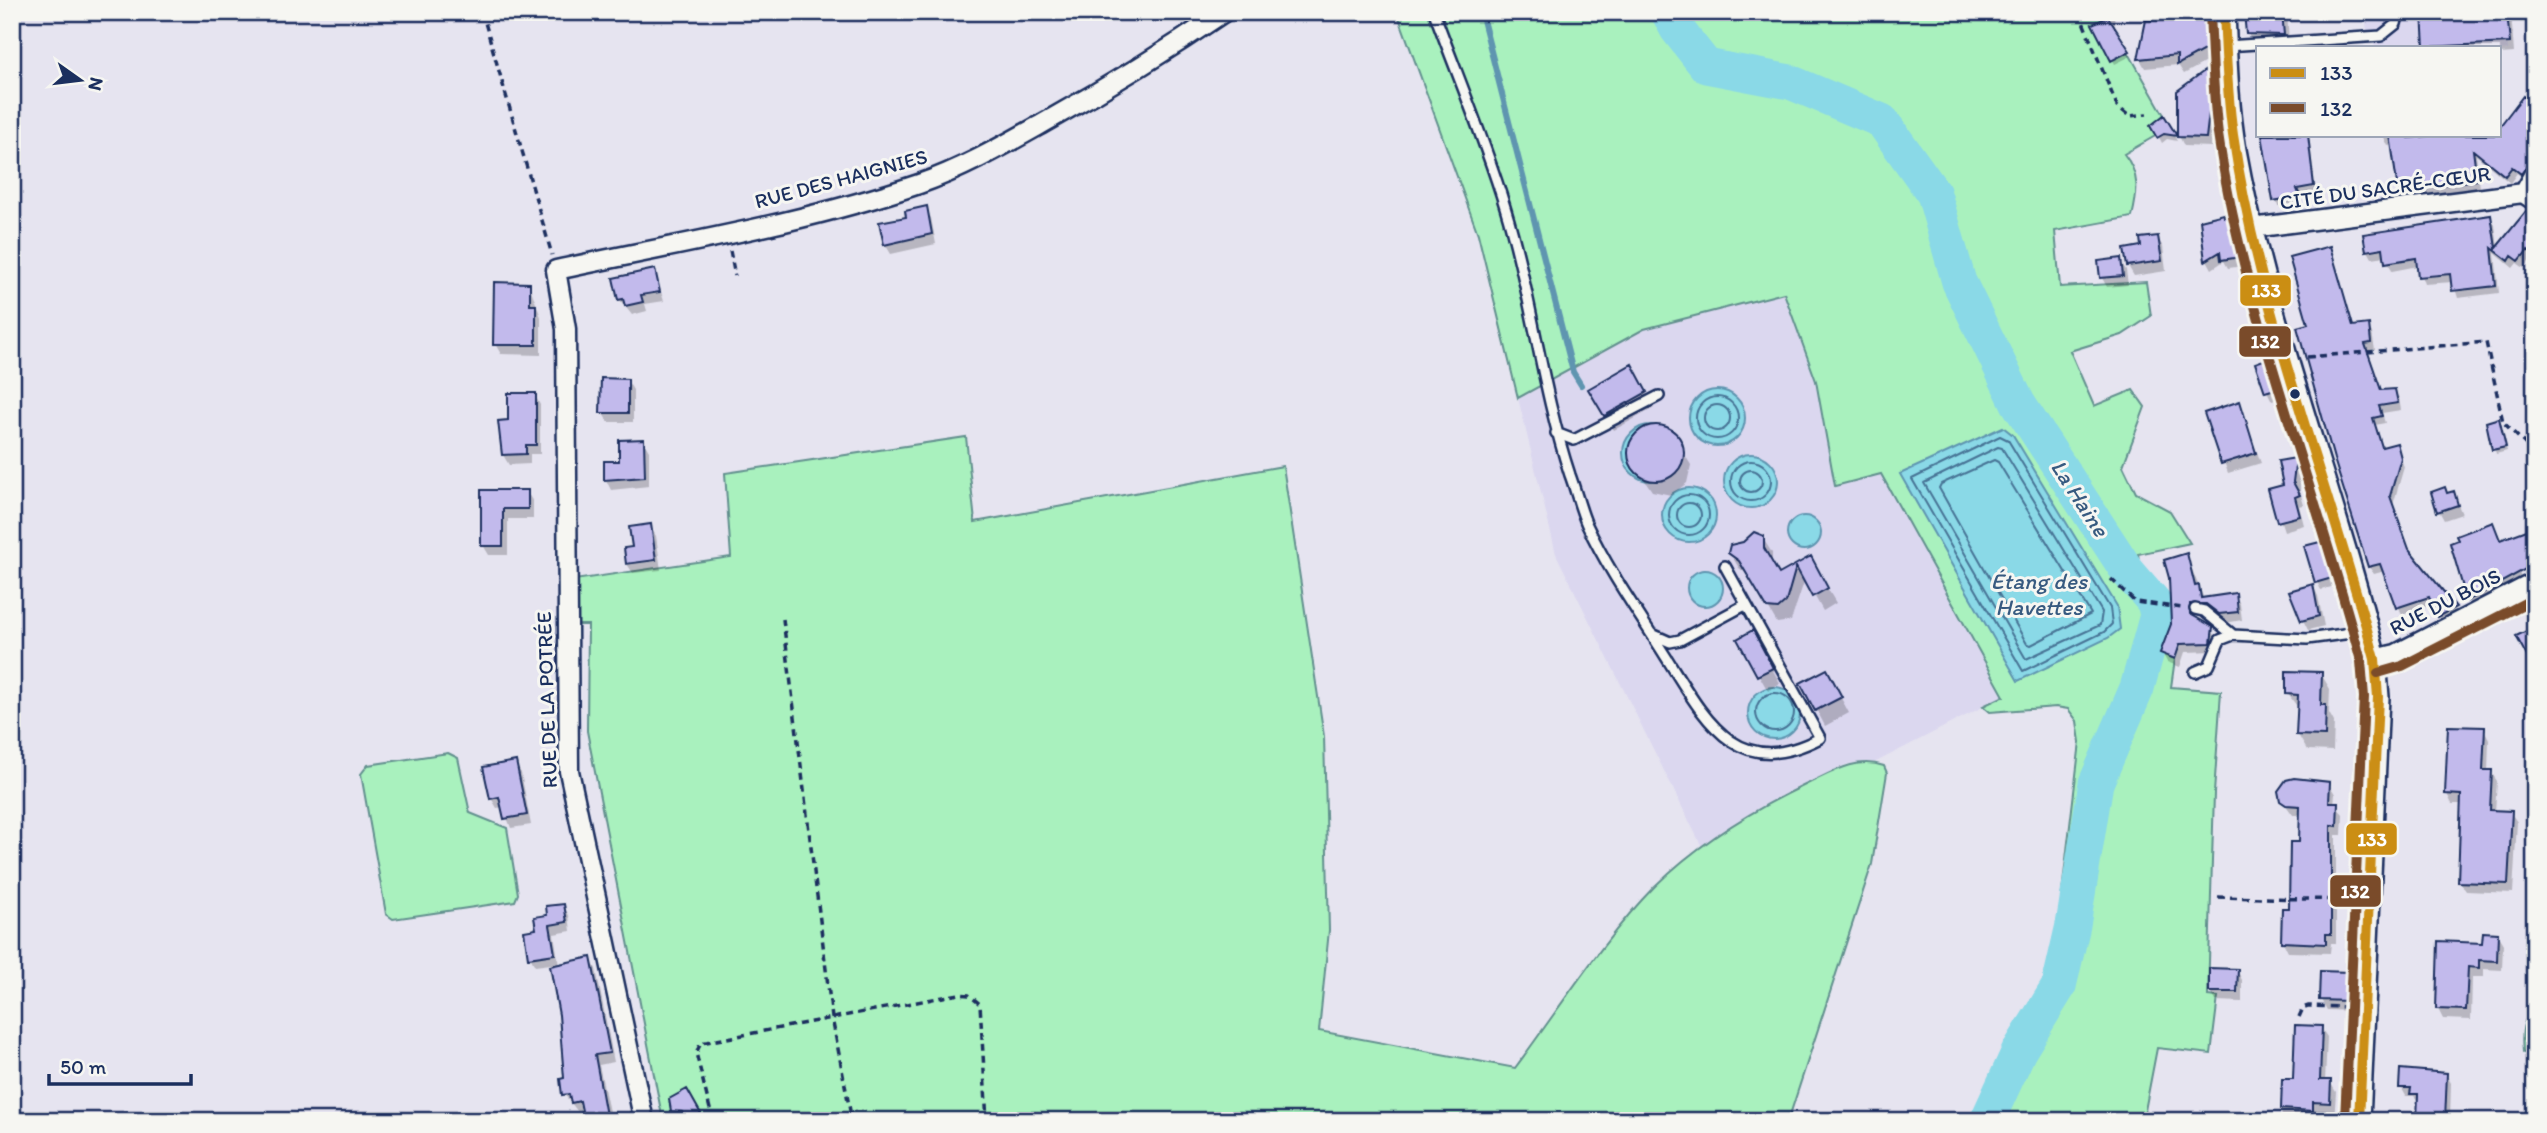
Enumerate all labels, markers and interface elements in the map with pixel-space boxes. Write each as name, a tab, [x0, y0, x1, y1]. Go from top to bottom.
north arrow	[46, 46, 116, 116]
legend	[2256, 46, 2502, 136]
text: 133	[2320, 60, 2353, 85]
text: N	[83, 75, 109, 93]
text: 132	[2320, 96, 2352, 121]
street label: RUE DES HAIGNIES	[752, 143, 930, 214]
street label: CITÉ DU SACRÉ-CŒUR	[2278, 160, 2492, 215]
line badge: 133	[2239, 274, 2292, 307]
text: 133	[2251, 279, 2281, 302]
line badge: 132	[2238, 325, 2292, 358]
text: 132	[2250, 330, 2280, 353]
unlabelled marker	[2288, 387, 2302, 401]
water label: La Haine	[2045, 454, 2116, 542]
street label: RUE DU BOIS	[2385, 563, 2504, 640]
water label: Étang des Havettes	[1991, 567, 2089, 621]
street label: RUE DE LA POTRÉE	[531, 611, 562, 789]
line badge: 133	[2345, 822, 2398, 856]
text: 133	[2357, 828, 2387, 851]
line badge: 132	[2329, 874, 2382, 908]
text: 132	[2340, 880, 2370, 903]
scale bar	[49, 1042, 191, 1086]
text: 50 m	[60, 1054, 107, 1079]

